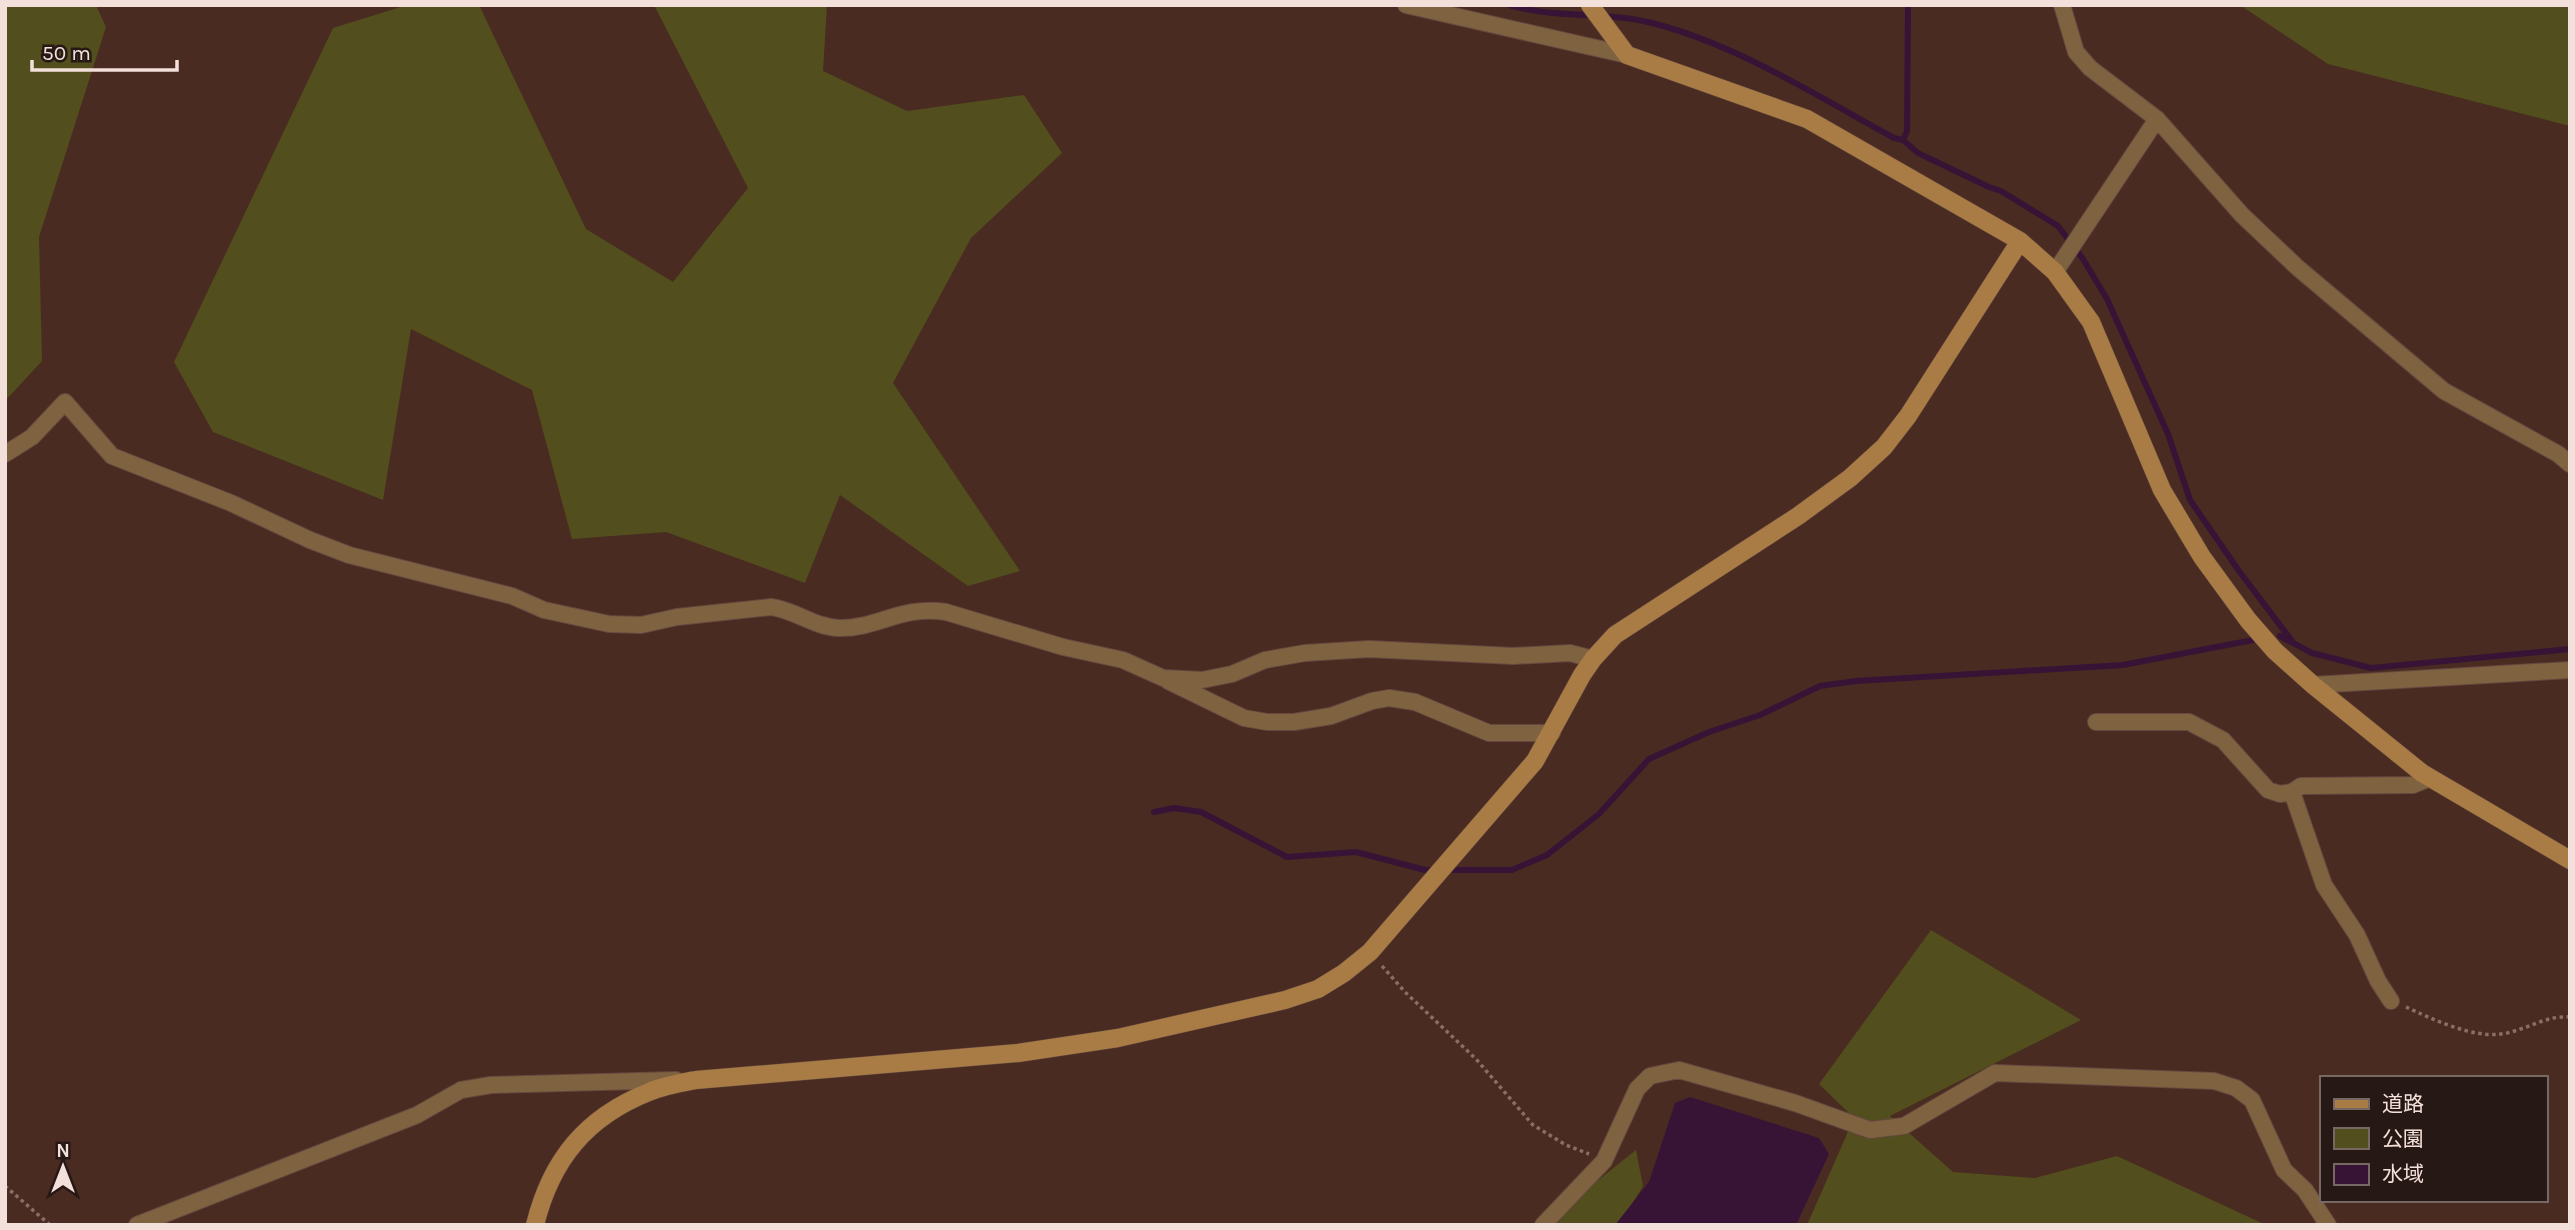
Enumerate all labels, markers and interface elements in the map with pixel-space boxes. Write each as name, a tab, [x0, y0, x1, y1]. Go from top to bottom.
scale bar	[32, 28, 177, 72]
text: 50 m	[42, 41, 91, 65]
legend	[2320, 1076, 2547, 1202]
text: 道路	[2382, 1092, 2424, 1116]
text: 公園	[2382, 1127, 2424, 1151]
north arrow	[28, 1132, 98, 1202]
text: N	[56, 1140, 70, 1162]
text: 水域	[2382, 1162, 2424, 1186]

